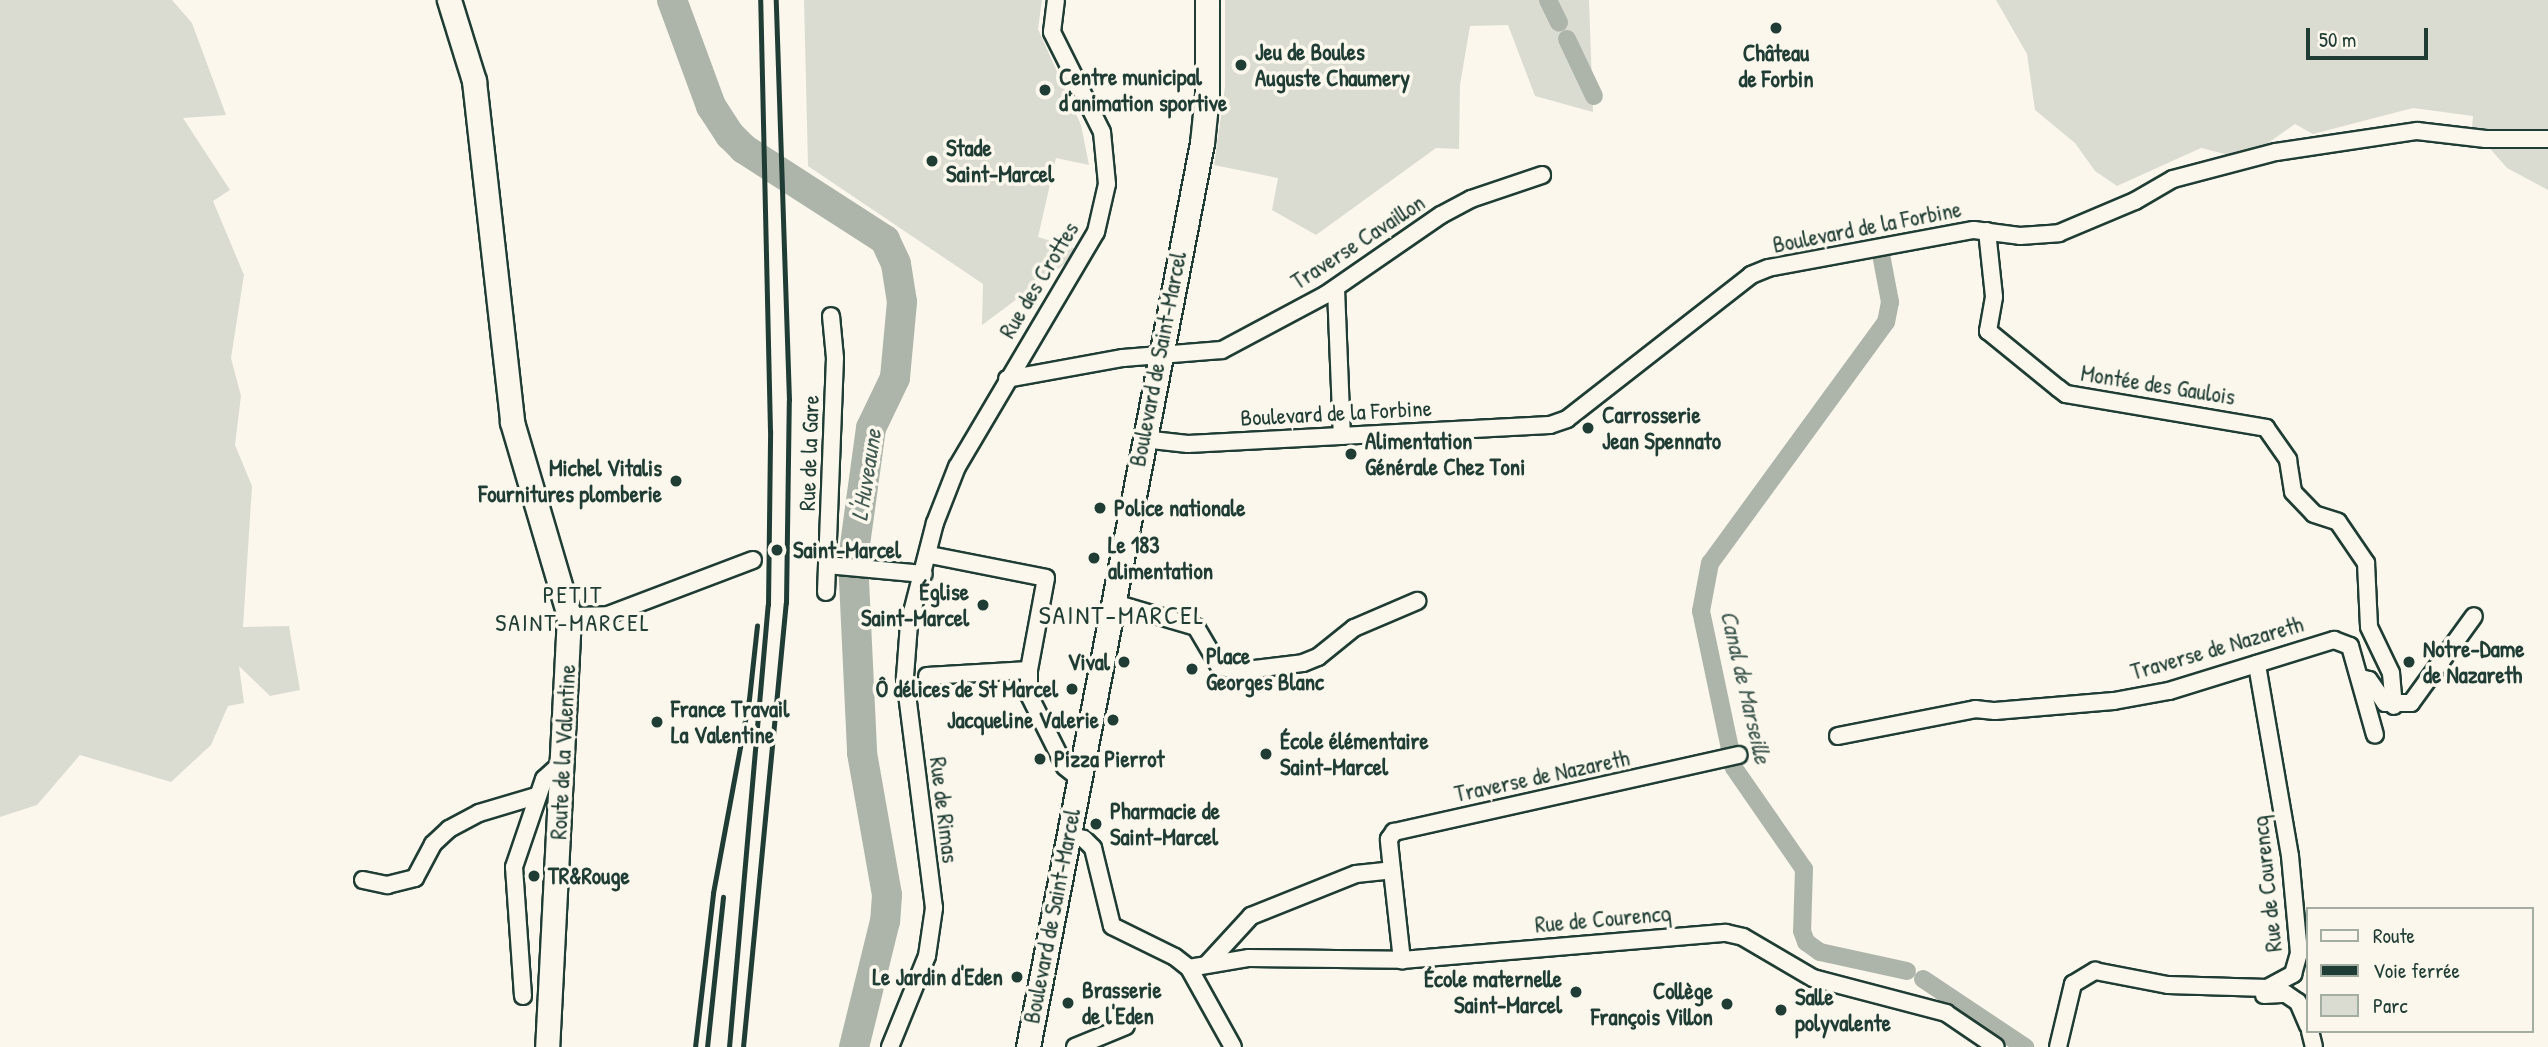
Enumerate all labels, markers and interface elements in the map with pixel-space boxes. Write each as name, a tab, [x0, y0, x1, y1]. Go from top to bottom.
scale bar	[2310, 14, 2432, 58]
marker: Château de Forbin	[1768, 20, 1784, 36]
text: 50 m	[2319, 25, 2356, 54]
place label: Jeu de Boules Auguste Chaumery	[1255, 38, 1410, 92]
place label: Château de Forbin	[1738, 39, 1814, 93]
marker: Jeu de Boules Auguste Chaumery	[1233, 57, 1249, 73]
place label: Centre municipal d'animation sportive	[1059, 63, 1227, 117]
marker: Centre municipal d'animation sportive	[1037, 82, 1053, 98]
place label: Stade Saint-Marcel	[946, 134, 1054, 188]
marker: Stade Saint-Marcel	[924, 153, 940, 169]
street label: Traverse Cavaillon	[1286, 189, 1430, 295]
street label: Boulevard de la Forbine	[1770, 195, 1964, 259]
street label: Rue des Crottes	[993, 217, 1085, 343]
street label: Boulevard de Saint-Marcel	[1124, 249, 1192, 469]
street label: Montée des Gaulois	[2079, 359, 2237, 411]
street label: Boulevard de la Forbine	[1240, 394, 1432, 432]
street label: Rue de la Gare	[793, 395, 825, 511]
place label: Carrosserie Jean Spennato	[1602, 401, 1721, 455]
marker: Carrosserie Jean Spennato	[1580, 420, 1596, 436]
water label: L'Huveaune	[845, 427, 887, 523]
place label: Alimentation Générale Chez Toni	[1365, 427, 1525, 481]
marker: Alimentation Générale Chez Toni	[1343, 446, 1359, 462]
place label: Michel Vitalis Fournitures plomberie	[479, 454, 662, 508]
marker: Michel Vitalis Fournitures plomberie	[668, 473, 684, 489]
place label: Police nationale	[1114, 494, 1245, 522]
marker: Police nationale	[1092, 500, 1108, 516]
place label: Le 183 alimentation	[1108, 531, 1213, 585]
place label: Saint-Marcel	[793, 536, 901, 564]
marker: Saint-Marcel	[767, 540, 787, 560]
marker: Le 183 alimentation	[1086, 550, 1102, 566]
place label: Église Saint-Marcel	[861, 578, 969, 632]
district label: PETIT SAINT-MARCEL	[497, 581, 649, 637]
marker: Église Saint-Marcel	[975, 597, 991, 613]
district label: SAINT-MARCEL	[1040, 599, 1204, 631]
water label: Canal de Marseille	[1714, 608, 1778, 766]
street label: Traverse de Nazareth	[2128, 610, 2306, 686]
place label: Notre-Dame de Nazareth	[2423, 635, 2524, 689]
place label: Place Georges Blanc	[1206, 642, 1324, 696]
place label: Vival	[1068, 648, 1110, 676]
marker: Vival	[1116, 654, 1132, 670]
marker: Notre-Dame de Nazareth	[2401, 654, 2417, 670]
marker: Place Georges Blanc	[1184, 661, 1200, 677]
street label: Route de la Valentine	[545, 664, 581, 840]
place label: Ô délices de St Marcel	[875, 675, 1058, 703]
marker: Ô délices de St Marcel	[1064, 681, 1080, 697]
place label: France Travail La Valentine	[671, 695, 789, 749]
place label: Jacqueline Valerie	[947, 706, 1099, 734]
marker: Jacqueline Valerie	[1105, 712, 1121, 728]
marker: France Travail La Valentine	[649, 714, 665, 730]
place label: École élémentaire Saint-Marcel	[1280, 727, 1429, 781]
street label: Traverse de Nazareth	[1452, 744, 1632, 808]
place label: Pizza Pierrot	[1054, 745, 1164, 773]
marker: École élémentaire Saint-Marcel	[1258, 746, 1274, 762]
marker: Pizza Pierrot	[1032, 751, 1048, 767]
street label: Rue de Rimas	[924, 755, 964, 865]
place label: Pharmacie de Saint-Marcel	[1110, 797, 1220, 851]
street label: Boulevard de Saint-Marcel	[1018, 806, 1086, 1026]
street label: Rue de Courencq	[2246, 815, 2288, 953]
marker: Pharmacie de Saint-Marcel	[1088, 816, 1104, 832]
place label: TR&Rouge	[548, 862, 630, 890]
marker: TR&Rouge	[526, 868, 542, 884]
street label: Rue de Courencq	[1534, 899, 1672, 939]
legend	[2306, 907, 2534, 1033]
text: Route	[2373, 921, 2415, 950]
text: Voie ferrée	[2373, 956, 2460, 985]
place label: Le Jardin d'Eden	[872, 963, 1003, 991]
place label: École maternelle Saint-Marcel	[1424, 965, 1562, 1019]
marker: Le Jardin d'Eden	[1009, 969, 1025, 985]
place label: Brasserie de l'Eden	[1082, 976, 1162, 1030]
place label: Collège François Villon	[1591, 977, 1713, 1031]
place label: Salle polyvalente	[1795, 983, 1891, 1037]
marker: École maternelle Saint-Marcel	[1568, 984, 1584, 1000]
text: Parc	[2373, 991, 2408, 1020]
marker: Brasserie de l'Eden	[1060, 995, 1076, 1011]
marker: Collège François Villon	[1719, 996, 1735, 1012]
marker: Salle polyvalente	[1773, 1002, 1789, 1018]

